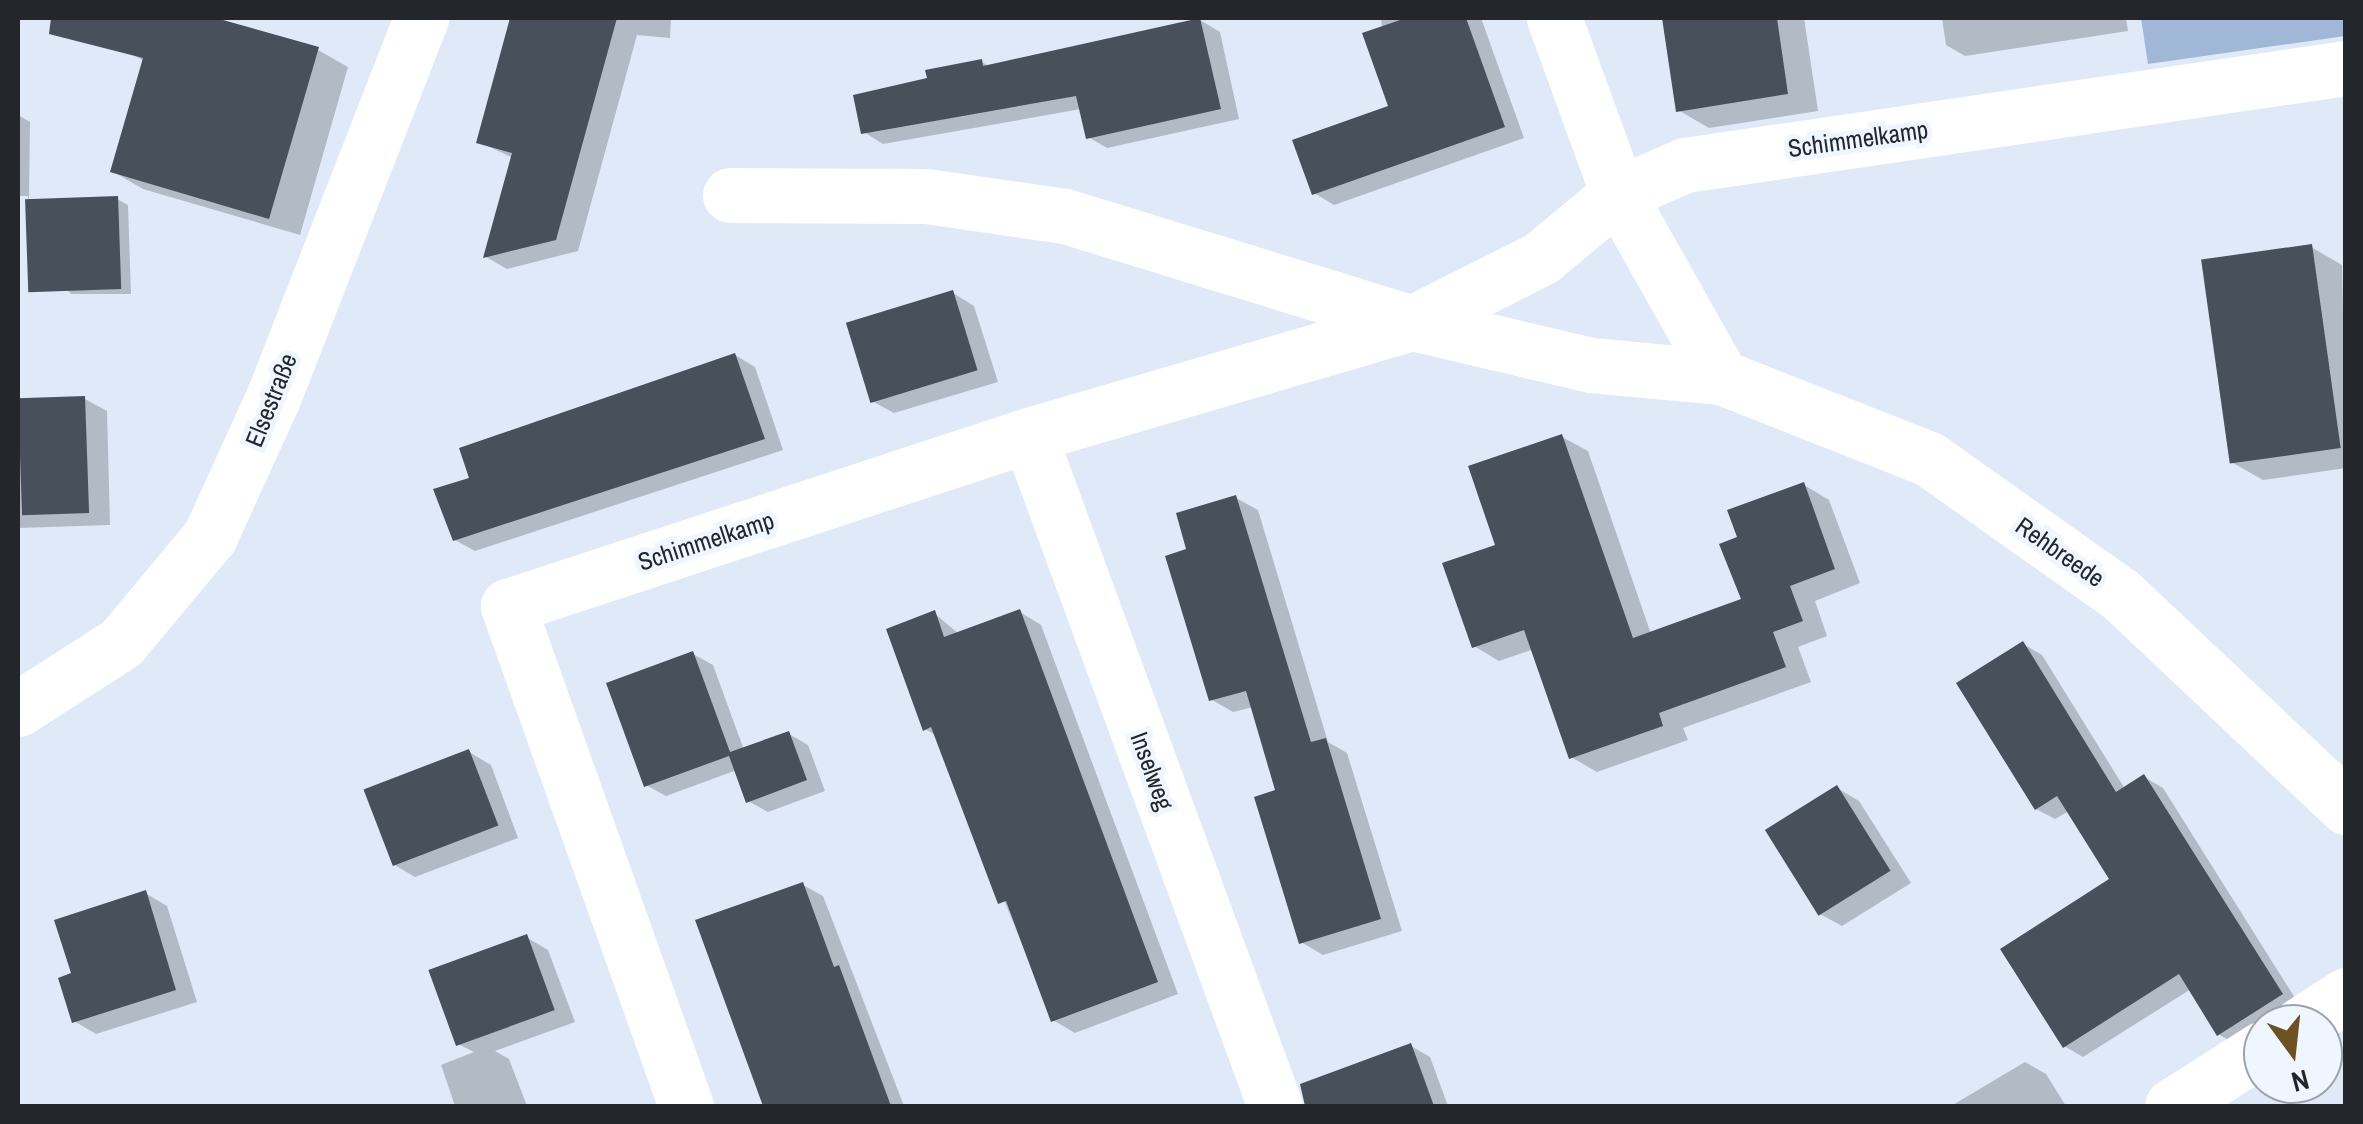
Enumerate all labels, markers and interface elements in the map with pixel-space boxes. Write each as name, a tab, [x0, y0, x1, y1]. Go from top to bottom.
street label: Schimmelkamp	[1786, 114, 1930, 164]
street label: Elsestraße	[239, 349, 303, 451]
street label: Schimmelkamp	[634, 505, 778, 577]
street label: Rehbreede	[2010, 511, 2110, 593]
street label: Inselweg	[1124, 728, 1180, 814]
north arrow	[2243, 1004, 2343, 1104]
text: N	[2287, 1061, 2313, 1102]

